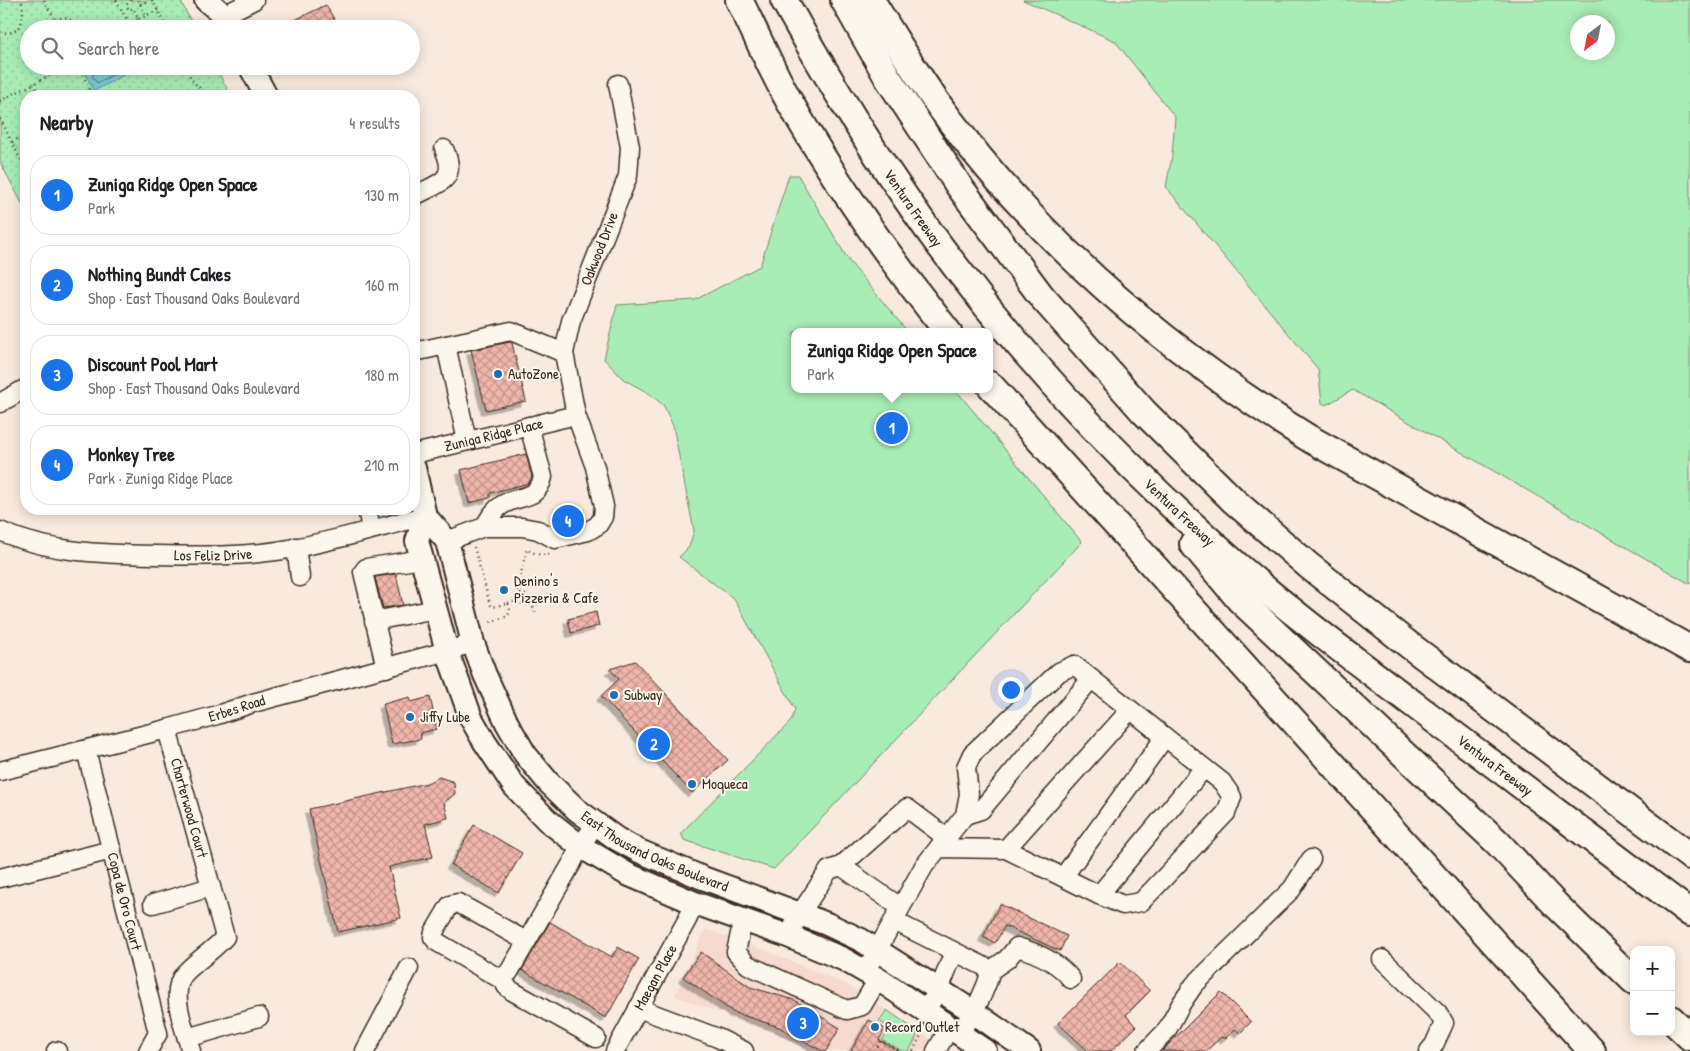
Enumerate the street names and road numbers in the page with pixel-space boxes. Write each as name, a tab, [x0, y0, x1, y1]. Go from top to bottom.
street label: Ventura Freeway	[879, 165, 948, 251]
street label: Oakwood Drive	[575, 209, 623, 288]
street label: Zuniga Ridge Place	[442, 412, 545, 456]
street label: Ventura Freeway	[1140, 474, 1220, 550]
street label: Los Feliz Drive	[174, 543, 253, 566]
street label: Erbes Road	[206, 689, 267, 727]
street label: Ventura Freeway	[1453, 730, 1537, 801]
street label: Charterwood Court	[166, 756, 214, 861]
street label: East Thousand Oaks Boulevard	[577, 805, 732, 897]
street label: Copa de Oro Court	[102, 850, 148, 953]
street label: Maegan Place	[628, 940, 682, 1014]

